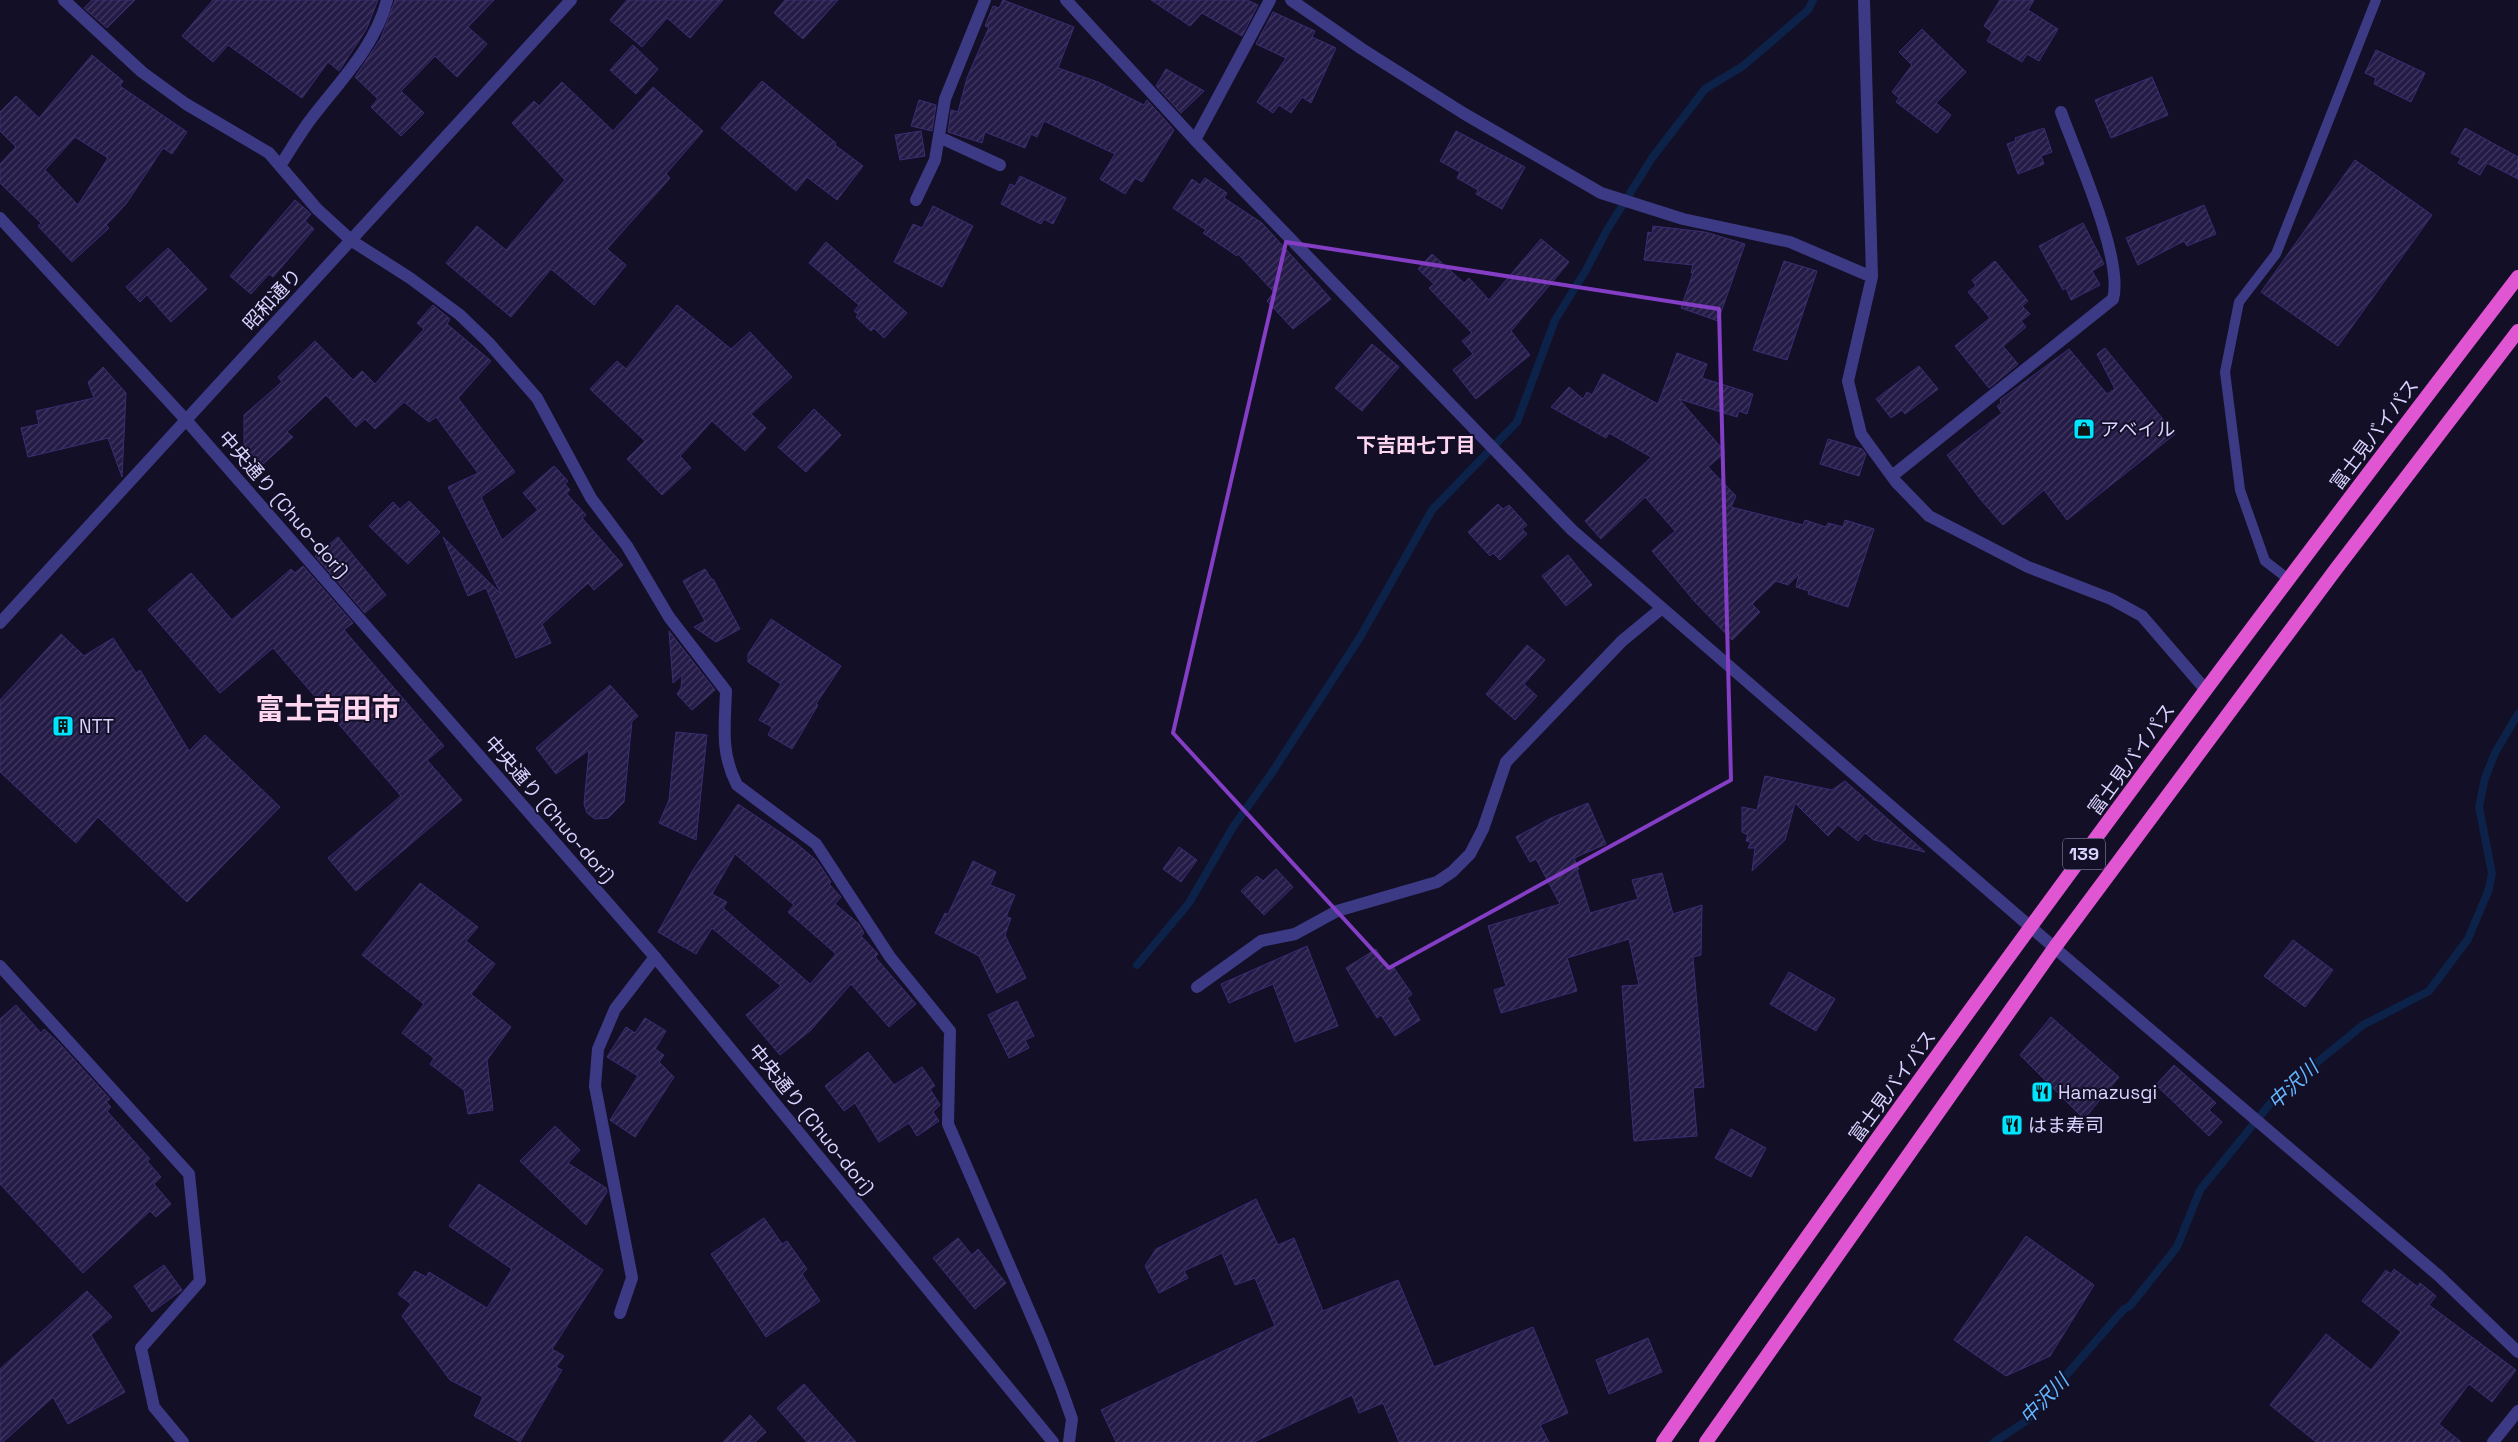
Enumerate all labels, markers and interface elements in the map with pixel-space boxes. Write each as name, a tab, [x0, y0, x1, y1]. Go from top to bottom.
street label: 昭和通り	[237, 263, 307, 336]
street label: 富士見バイパス	[2325, 374, 2424, 495]
shop icon: アベイル	[2072, 417, 2096, 441]
place label: アベイル	[2100, 417, 2176, 442]
street label: 中央通り (Chuo-dori)	[213, 426, 354, 583]
district label: 下吉田七丁目	[1356, 432, 1476, 458]
district label: 富士吉田市	[255, 690, 401, 727]
street label: 富士見バイパス	[2082, 698, 2180, 820]
building icon: NTT	[51, 714, 75, 738]
place label: NTT	[79, 714, 114, 739]
street label: 中央通り (Chuo-dori)	[479, 731, 620, 888]
road number: 139	[2063, 839, 2105, 870]
street label: 富士見バイパス	[1843, 1025, 1941, 1147]
street label: 中央通り (Chuo-dori)	[743, 1039, 880, 1200]
water label: 中沢川	[2262, 1054, 2325, 1115]
restaurant icon: Hamazusgi	[2030, 1080, 2054, 1104]
place label: Hamazusgi	[2058, 1080, 2157, 1105]
restaurant icon: はま寿司	[2000, 1113, 2024, 1137]
place label: はま寿司	[2028, 1113, 2104, 1138]
water label: 中沢川	[2014, 1367, 2076, 1430]

